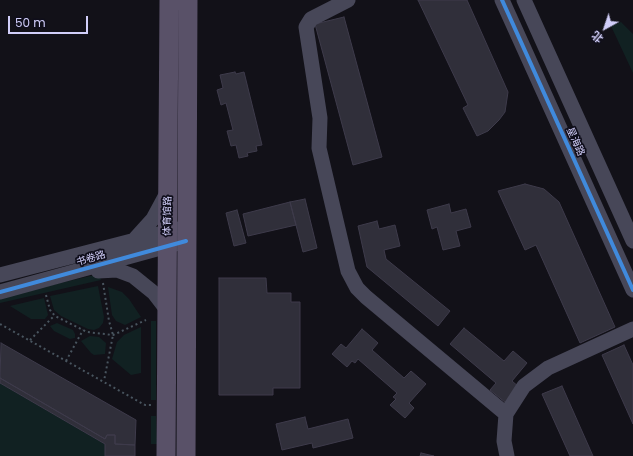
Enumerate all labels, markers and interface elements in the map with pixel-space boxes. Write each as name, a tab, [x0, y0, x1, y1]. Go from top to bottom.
scale bar	[10, 8, 90, 34]
north arrow	[585, 8, 625, 48]
text: 50 m	[15, 14, 46, 31]
text: 北	[588, 28, 607, 47]
street label: 星海路	[563, 126, 587, 158]
street label: 体育馆路	[162, 196, 174, 236]
street label: 书卷路	[75, 249, 107, 269]

